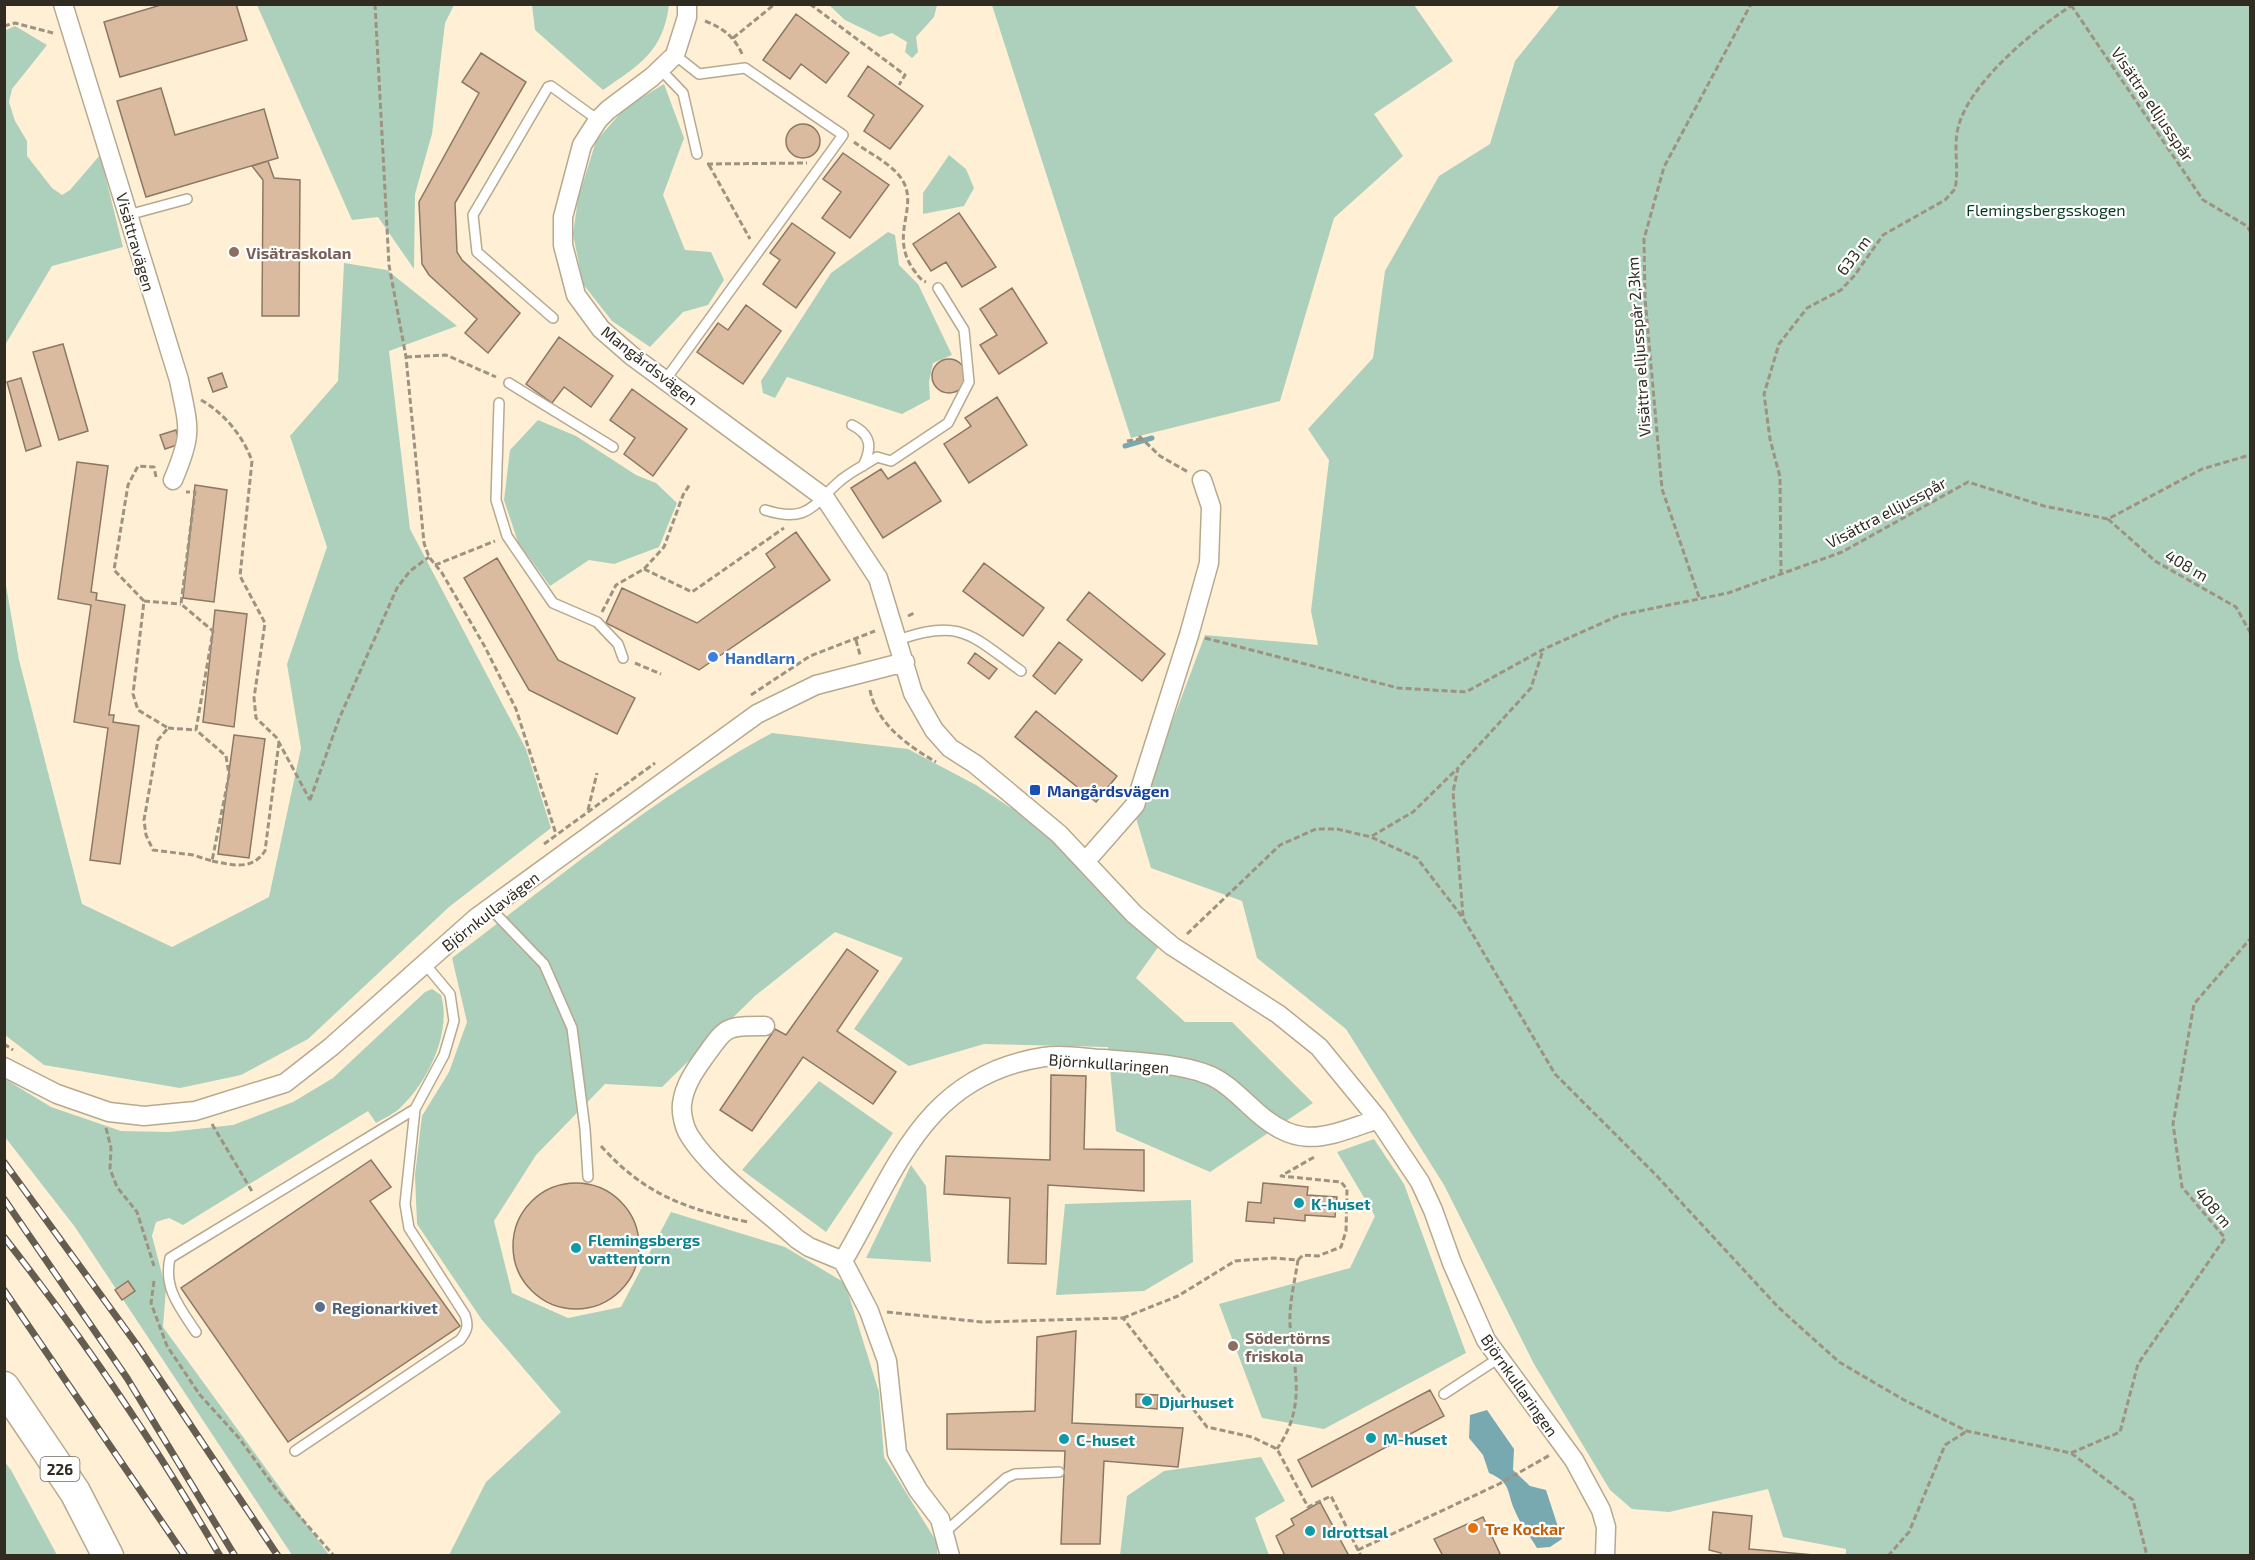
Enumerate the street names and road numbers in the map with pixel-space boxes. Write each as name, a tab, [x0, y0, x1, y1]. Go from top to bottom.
street label: Visättra elljusspår	[2107, 43, 2199, 166]
street label: Visättravägen	[113, 190, 159, 294]
street label: 633 m	[1832, 232, 1874, 278]
street label: Visättra elljusspår 2,3km	[1622, 256, 1655, 438]
street label: Mangårdsvägen	[598, 321, 702, 409]
street label: Visättra elljusspår	[1823, 472, 1950, 553]
street label: 408 m	[2162, 545, 2212, 585]
street label: Björnkullavägen	[438, 867, 543, 956]
street label: Björnkullaringen	[1048, 1049, 1170, 1078]
street label: 408 m	[2192, 1183, 2236, 1231]
street label: Björnkullaringen	[1477, 1330, 1562, 1440]
road number: 226	[40, 1457, 80, 1481]

